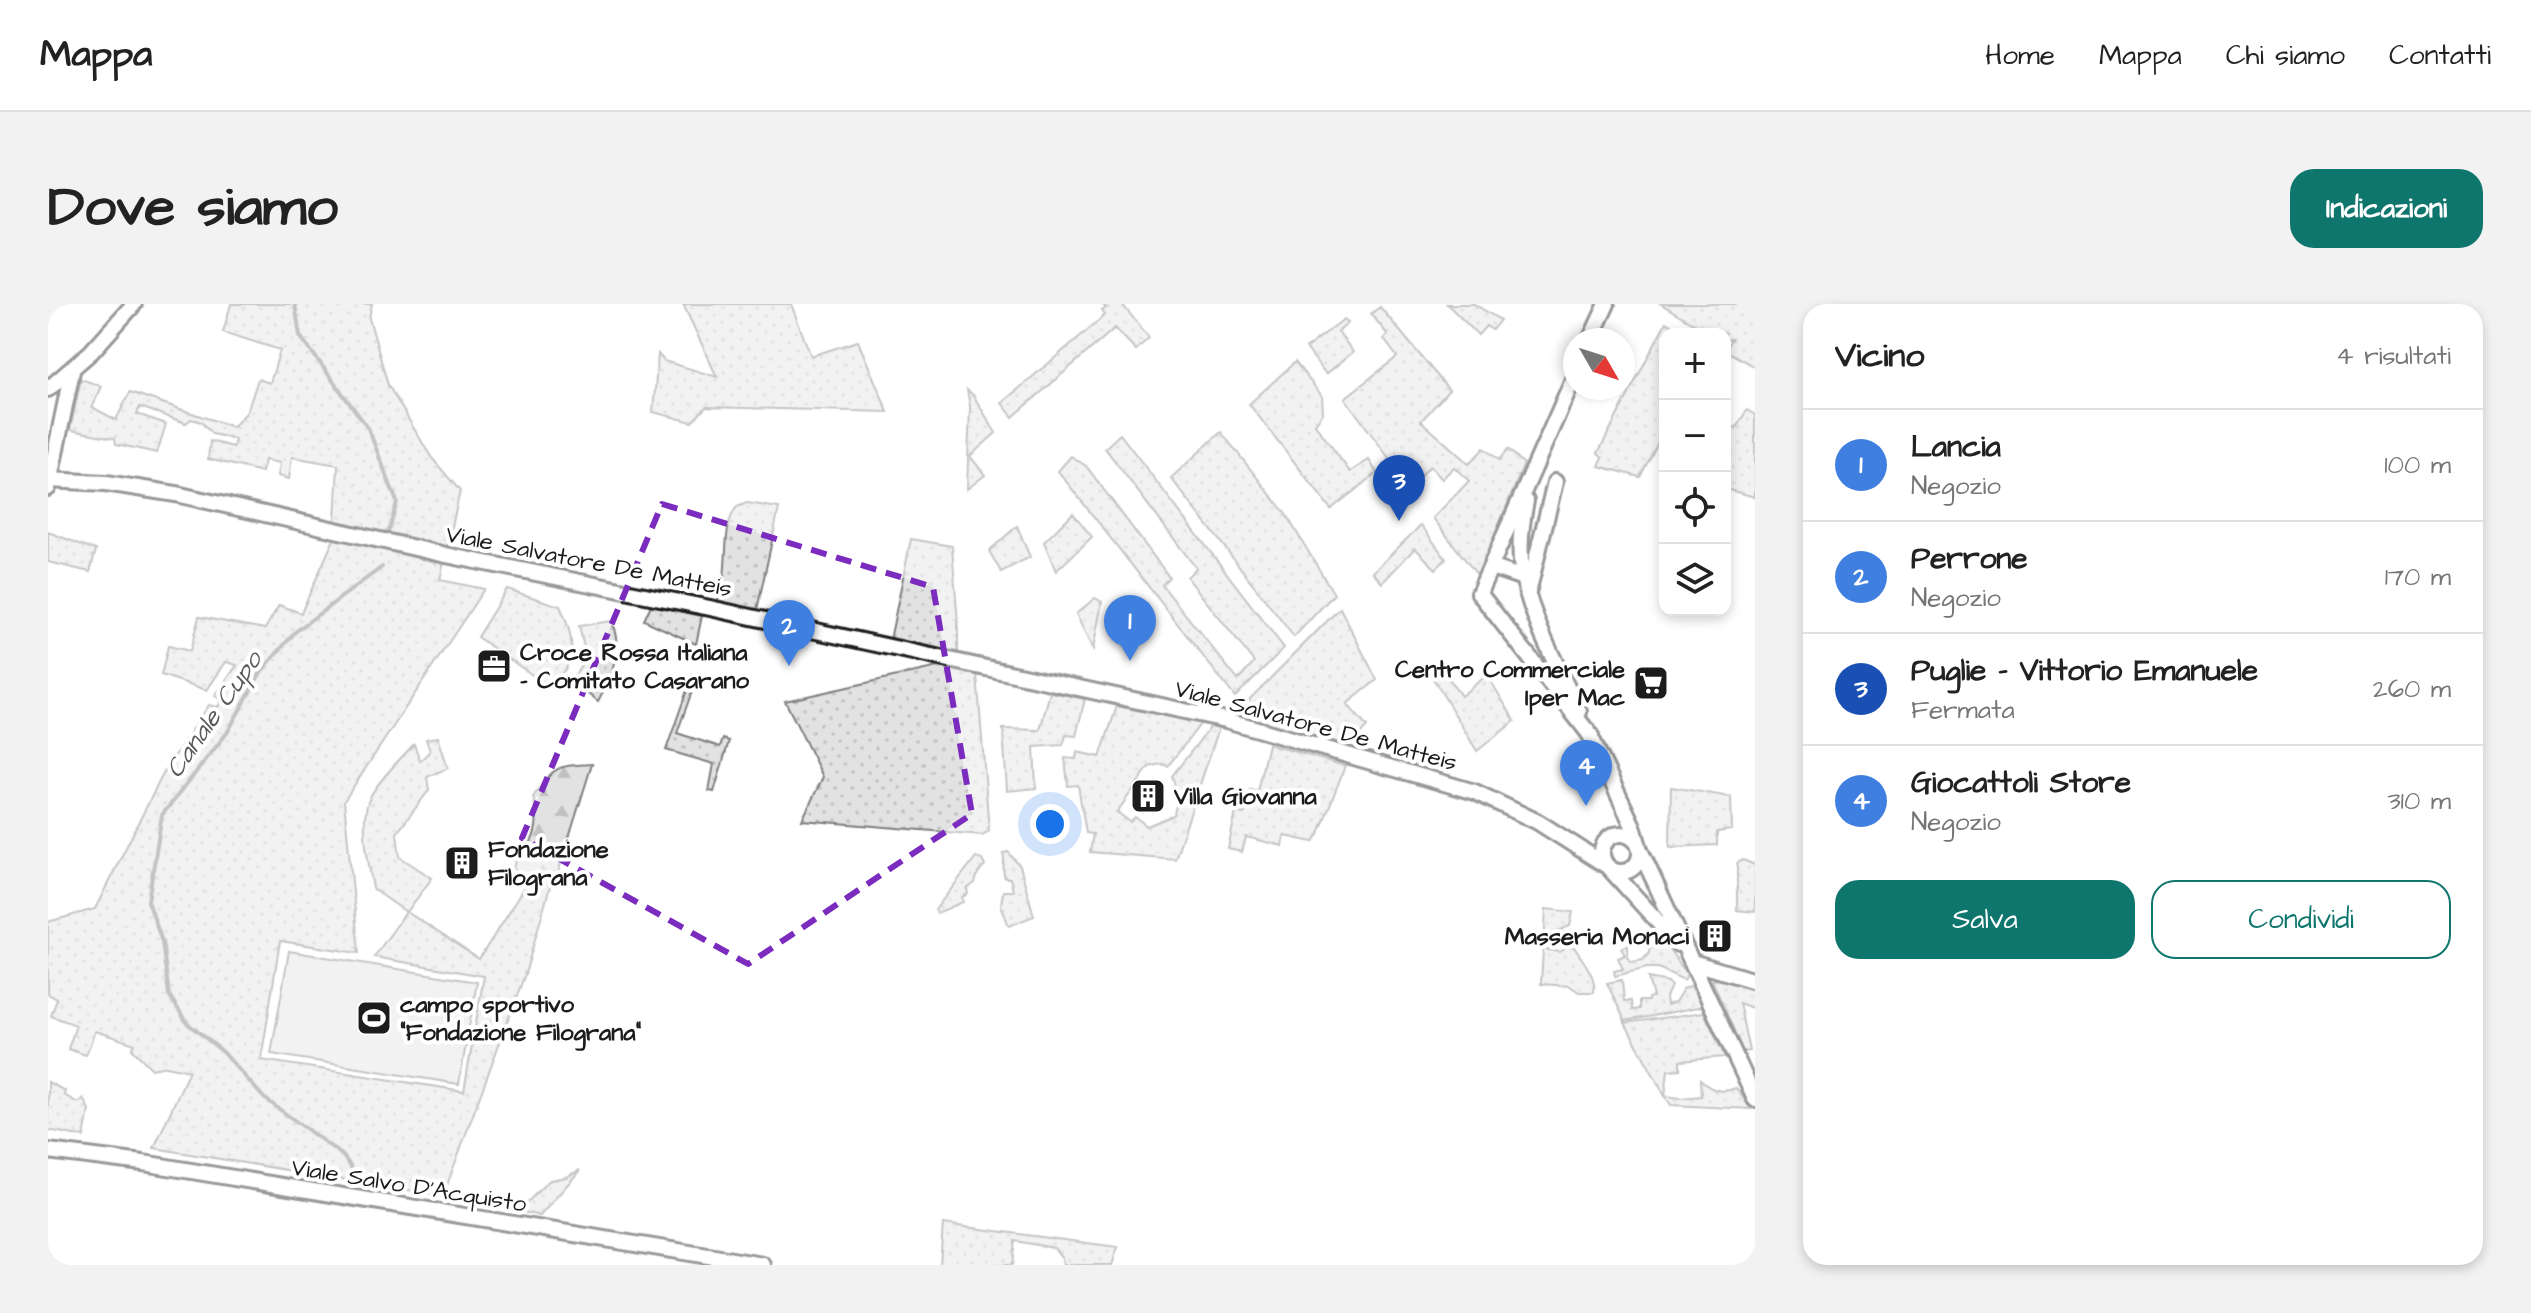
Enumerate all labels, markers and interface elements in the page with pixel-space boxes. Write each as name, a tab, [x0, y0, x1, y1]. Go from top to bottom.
text: Mappa	[40, 29, 152, 81]
text: Home	[1985, 36, 2055, 75]
text: Mappa	[2099, 36, 2182, 75]
text: Chi siamo	[2226, 36, 2345, 75]
text: Contatti	[2389, 36, 2491, 75]
text: Dove siamo	[48, 169, 338, 247]
button: Indicazioni	[2290, 169, 2483, 248]
north arrow	[1563, 328, 1635, 400]
map controls	[1659, 328, 1731, 616]
button: +	[1659, 328, 1731, 400]
text: Vicino	[1835, 332, 1924, 380]
text: 4 risultati	[2336, 338, 2451, 374]
button: −	[1659, 400, 1731, 472]
text: Lancia	[1911, 426, 2001, 468]
text: 1	[1859, 447, 1863, 483]
text: 100 m	[2384, 447, 2451, 483]
pin: 3	[1373, 455, 1425, 521]
text: Negozio	[1911, 468, 2001, 504]
button: locate	[1659, 472, 1731, 544]
street label: Viale Salvatore De Matteis	[443, 518, 735, 606]
text: Perrone	[1911, 538, 2028, 580]
button: layers	[1659, 544, 1731, 616]
text: 2	[1854, 559, 1868, 595]
text: 170 m	[2385, 559, 2451, 595]
text: Negozio	[1911, 580, 2001, 616]
pin: 1	[1104, 595, 1156, 661]
pin: 2	[763, 600, 815, 666]
place label: Croce Rossa Italiana - Comitato Casarano	[520, 636, 750, 698]
water label: Canale Cupo	[157, 642, 272, 785]
office icon: Croce Rossa Italiana - Comitato Casarano	[475, 647, 513, 685]
text: Puglie - Vittorio Emanuele	[1911, 650, 2258, 692]
place label: Centro Commerciale Iper Mac	[1395, 653, 1625, 715]
supermarket icon: Centro Commerciale Iper Mac	[1632, 664, 1670, 702]
text: 3	[1854, 671, 1868, 707]
text: 260 m	[2373, 671, 2451, 707]
street label: Viale Salvatore De Matteis	[1171, 672, 1461, 780]
text: Fermata	[1911, 692, 2015, 728]
pin: 4	[1560, 740, 1612, 806]
text: Giocattoli Store	[1911, 762, 2131, 804]
building icon: Villa Giovanna	[1129, 777, 1167, 815]
place label: Villa Giovanna	[1173, 780, 1317, 814]
text: 4	[1852, 783, 1870, 819]
text: 310 m	[2387, 783, 2451, 819]
your location	[1030, 804, 1070, 844]
text: Negozio	[1911, 804, 2001, 840]
place label: Fondazione Filograna	[488, 833, 609, 896]
building icon: Fondazione Filograna	[443, 844, 481, 882]
button: Salva	[1835, 880, 2135, 959]
button: Condividi	[2151, 880, 2451, 959]
building icon: Masseria Monaci	[1696, 917, 1734, 955]
place label: Masseria Monaci	[1505, 920, 1689, 954]
place label: campo sportivo "Fondazione Filograna"	[400, 988, 641, 1051]
sports icon: campo sportivo "Fondazione Filograna"	[355, 999, 393, 1037]
street label: Viale Salvo D'Acquisto	[289, 1151, 529, 1221]

